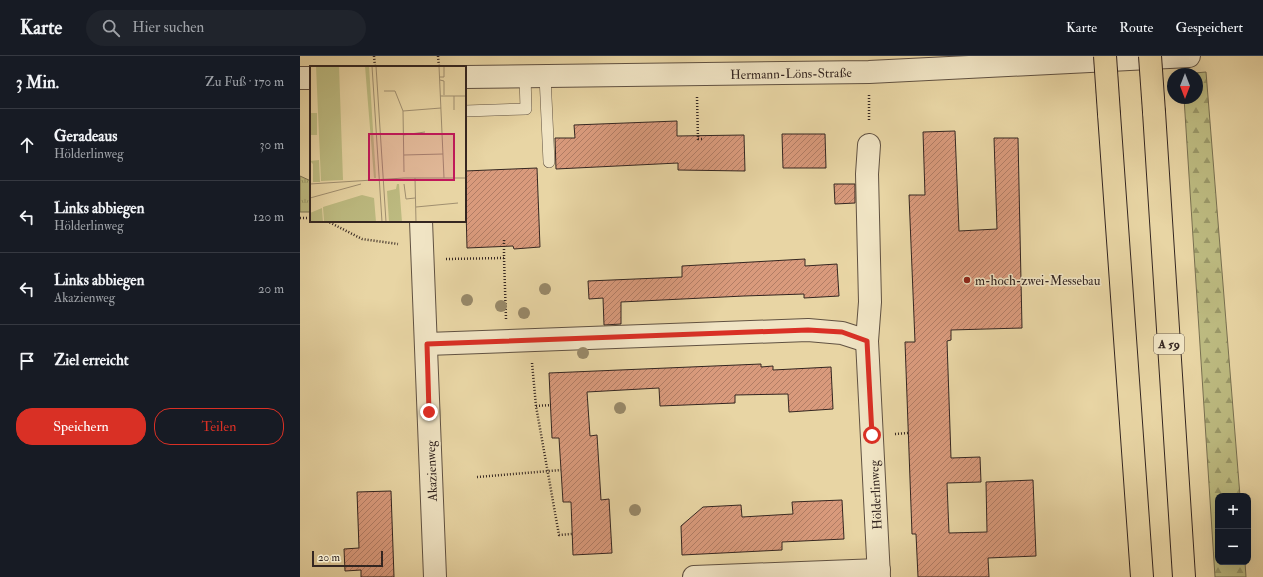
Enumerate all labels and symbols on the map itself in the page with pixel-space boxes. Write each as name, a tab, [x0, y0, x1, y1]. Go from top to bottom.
street label: Hermann-Löns-Straße	[730, 65, 853, 83]
inset map	[310, 66, 466, 222]
north arrow	[1167, 68, 1203, 104]
place label: m-hoch-zwei-Messebau	[975, 273, 1101, 289]
marker: m-hoch-zwei-Messebau	[962, 275, 972, 285]
road number: A 59	[1154, 334, 1184, 354]
route end	[420, 403, 438, 421]
route start	[863, 426, 881, 444]
street label: Akazienweg	[423, 440, 441, 503]
street label: Hölderlinweg	[866, 459, 886, 530]
scale bar	[312, 549, 383, 568]

